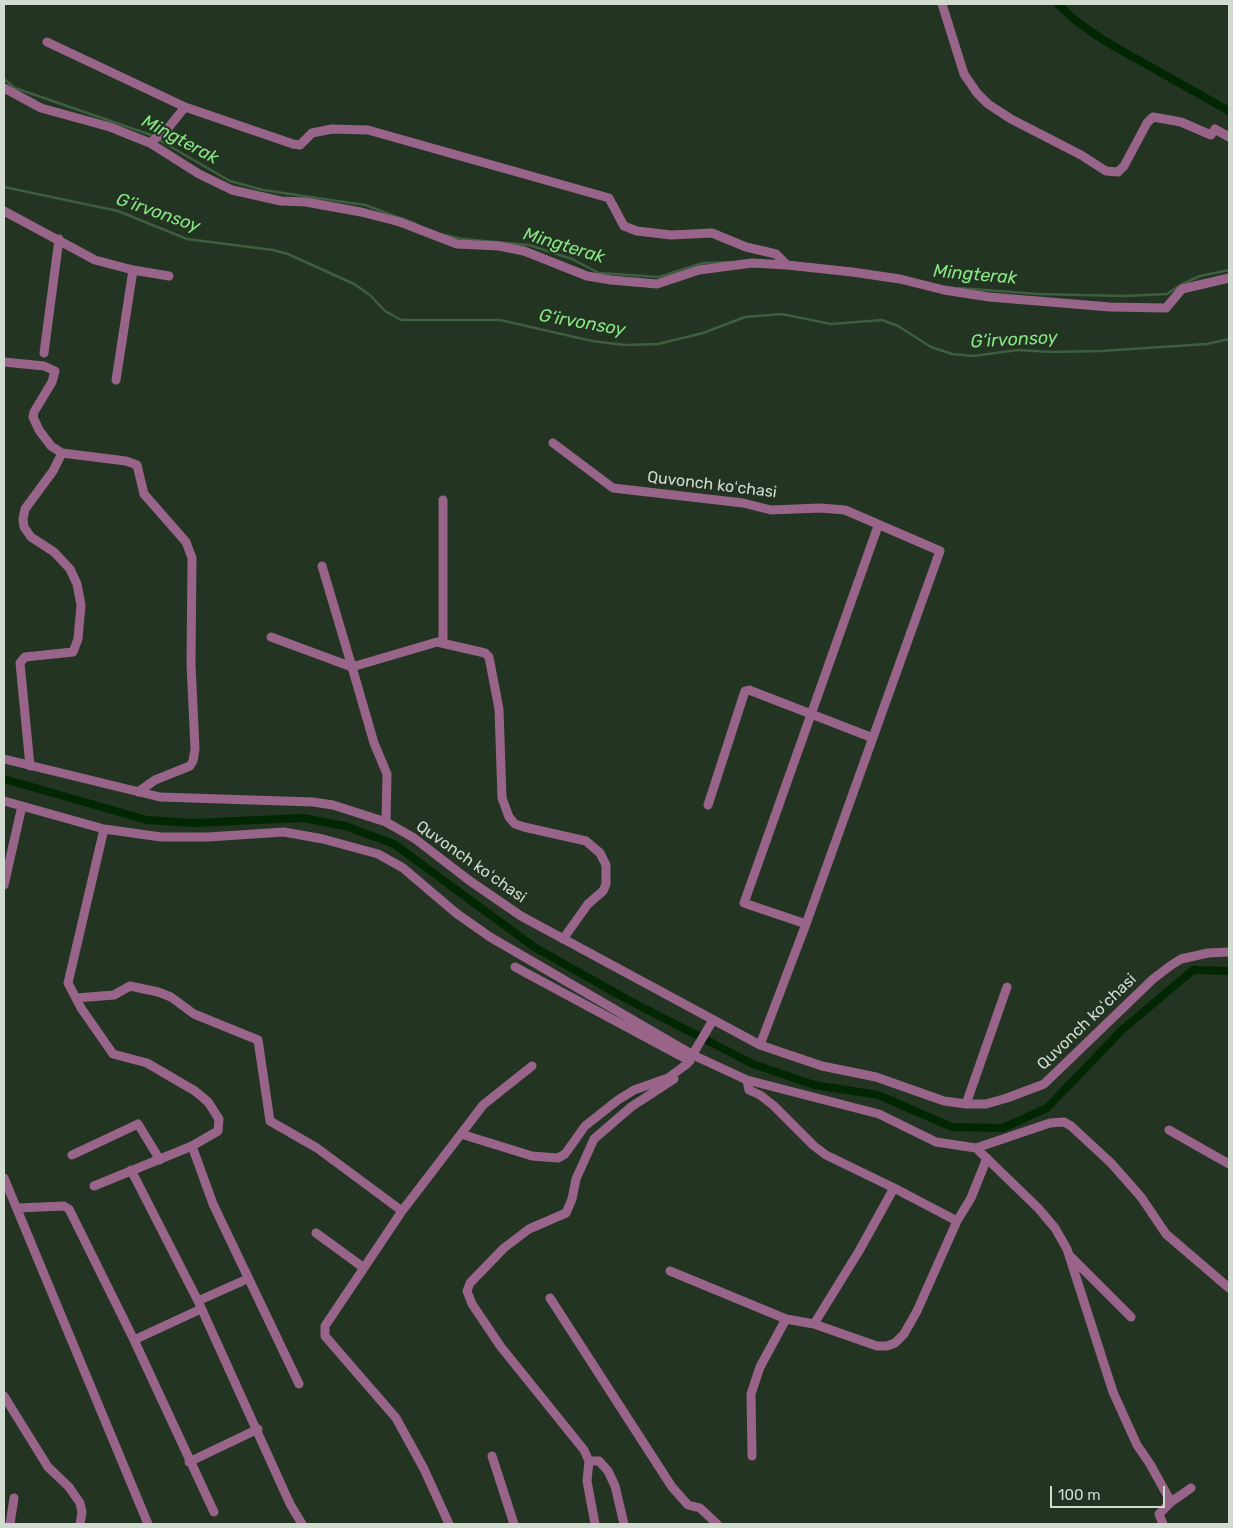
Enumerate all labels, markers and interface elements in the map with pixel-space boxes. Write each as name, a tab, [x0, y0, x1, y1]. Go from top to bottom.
water label: Mingterak	[138, 111, 222, 169]
water label: G‘irvonsoy	[113, 189, 203, 237]
water label: Mingterak	[521, 223, 607, 269]
water label: Mingterak	[932, 261, 1018, 289]
water label: G‘irvonsoy	[537, 305, 627, 341]
water label: G‘irvonsoy	[970, 327, 1058, 353]
street label: Quvonch koʻchasi	[646, 468, 778, 502]
street label: Quvonch koʻchasi	[412, 817, 530, 907]
street label: Quvonch koʻchasi	[1033, 970, 1141, 1074]
scale bar	[1053, 1476, 1168, 1508]
text: 100 m	[1058, 1486, 1100, 1504]

